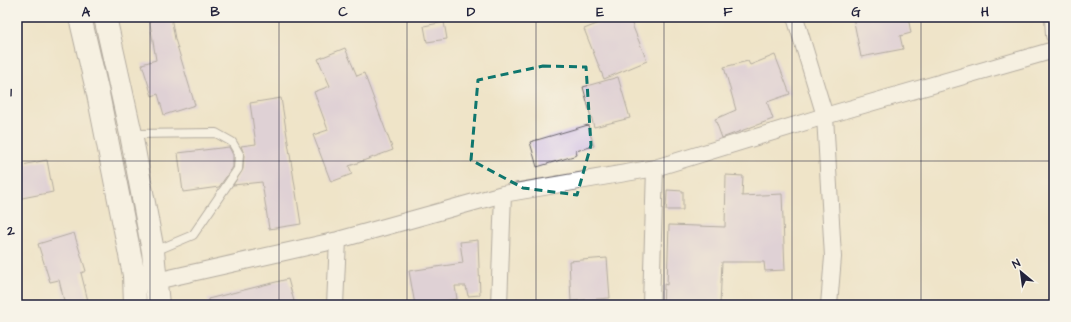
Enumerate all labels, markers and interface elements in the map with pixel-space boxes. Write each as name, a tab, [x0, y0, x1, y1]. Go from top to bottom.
text: A	[82, 3, 91, 21]
text: B	[210, 3, 220, 21]
text: C	[338, 3, 348, 21]
text: D	[467, 3, 476, 21]
text: E	[596, 3, 604, 21]
text: F	[723, 3, 733, 21]
text: G	[851, 3, 861, 21]
text: H	[981, 3, 989, 21]
text: 1	[10, 83, 12, 101]
text: 2	[6, 222, 15, 240]
north arrow	[1001, 252, 1041, 292]
text: N	[1010, 255, 1023, 272]

